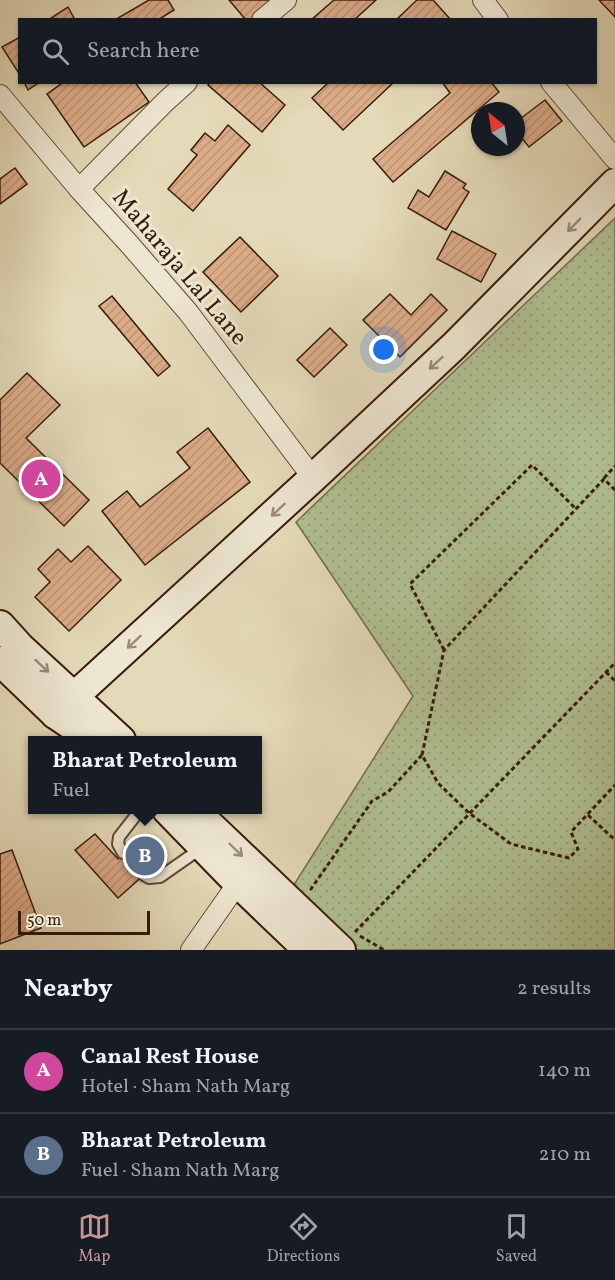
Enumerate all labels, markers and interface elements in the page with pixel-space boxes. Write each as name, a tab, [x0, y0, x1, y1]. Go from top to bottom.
search box	[18, 18, 597, 84]
icon: search	[39, 35, 72, 68]
text: Search here	[87, 36, 200, 67]
north arrow	[471, 102, 525, 156]
street label: Maharaja Lal Lane	[103, 183, 255, 353]
one-way arrow	[567, 217, 582, 232]
your location	[369, 335, 398, 364]
one-way arrow	[429, 356, 444, 370]
pin: A	[22, 456, 60, 502]
one-way arrow	[271, 503, 286, 517]
one-way arrow	[127, 635, 142, 649]
one-way arrow	[34, 659, 49, 673]
popup	[28, 736, 262, 814]
text: Bharat Petroleum	[52, 746, 238, 777]
text: Fuel	[52, 777, 90, 805]
pin: B	[126, 834, 164, 878]
one-way arrow	[228, 843, 243, 857]
scale bar	[18, 908, 150, 936]
text: 50 m	[27, 910, 61, 932]
text: Nearby	[24, 971, 113, 1007]
text: 2 results	[517, 975, 591, 1003]
text: Canal Rest House	[81, 1042, 259, 1073]
text: A	[36, 1057, 51, 1085]
text: 140 m	[538, 1057, 591, 1085]
text: Hotel · Sham Nath Marg	[81, 1073, 290, 1101]
text: Bharat Petroleum	[81, 1126, 266, 1157]
text: B	[37, 1141, 50, 1169]
text: 210 m	[539, 1141, 591, 1169]
text: Fuel · Sham Nath Marg	[81, 1157, 280, 1185]
tab: Map	[78, 1210, 111, 1268]
tab: Directions	[267, 1210, 340, 1268]
tab: Saved	[496, 1210, 537, 1268]

